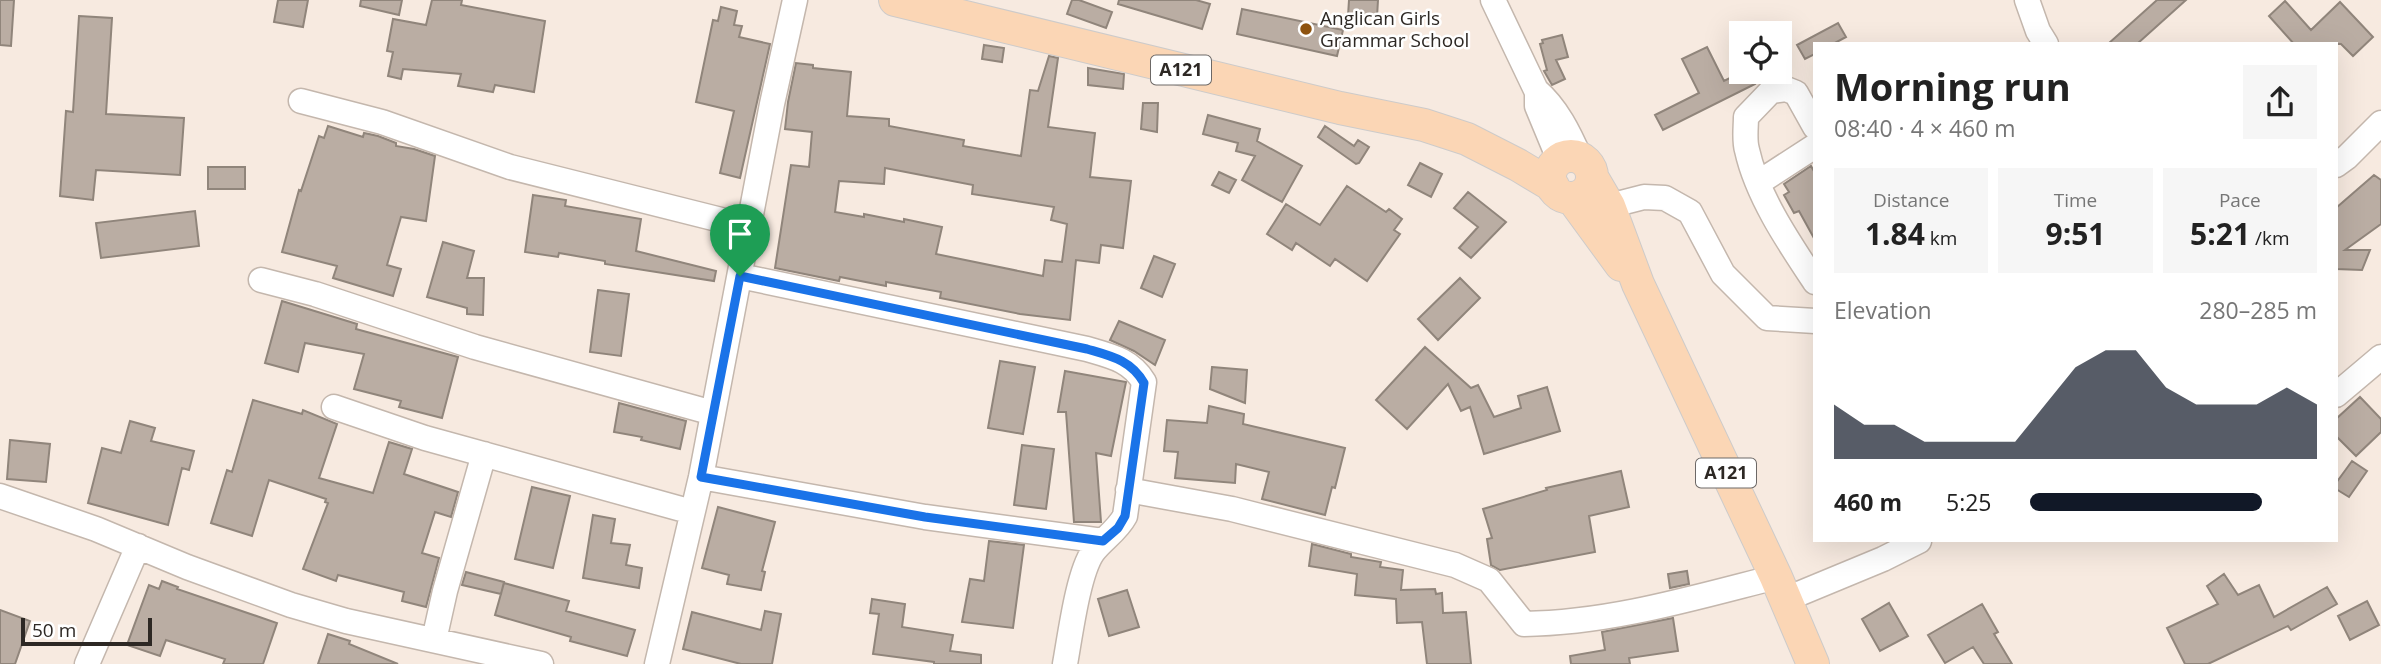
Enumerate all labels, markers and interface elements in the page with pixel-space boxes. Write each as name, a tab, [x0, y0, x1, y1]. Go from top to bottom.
place label: Anglican Girls Grammar School	[1320, 5, 1469, 53]
marker: Anglican Girls Grammar School	[1298, 21, 1314, 37]
map controls	[1729, 21, 1792, 84]
button: locate	[1729, 21, 1792, 84]
road number: A121	[1151, 56, 1211, 84]
text: Morning run	[1834, 60, 2071, 112]
button: share	[2243, 65, 2317, 139]
text: 08:40 · 4 × 460 m	[1834, 112, 2016, 144]
text: Distance	[1873, 187, 1949, 213]
text: Time	[2054, 187, 2097, 213]
text: Pace	[2219, 187, 2261, 213]
pin	[710, 204, 770, 276]
text: 1.84	[1865, 213, 1925, 254]
text: 9:51	[2045, 213, 2106, 254]
text: 5:21	[2190, 213, 2250, 254]
icon: arrive	[721, 215, 759, 253]
text: km	[1925, 225, 1957, 251]
text: /km	[2250, 225, 2290, 251]
text: Elevation	[1834, 294, 1932, 326]
text: 280–285 m	[2199, 294, 2317, 326]
road number: A121	[1696, 458, 1756, 488]
text: 460 m	[1834, 486, 1902, 518]
text: 5:25	[1946, 486, 1992, 518]
scale bar	[21, 615, 152, 647]
text: 50 m	[32, 617, 76, 643]

